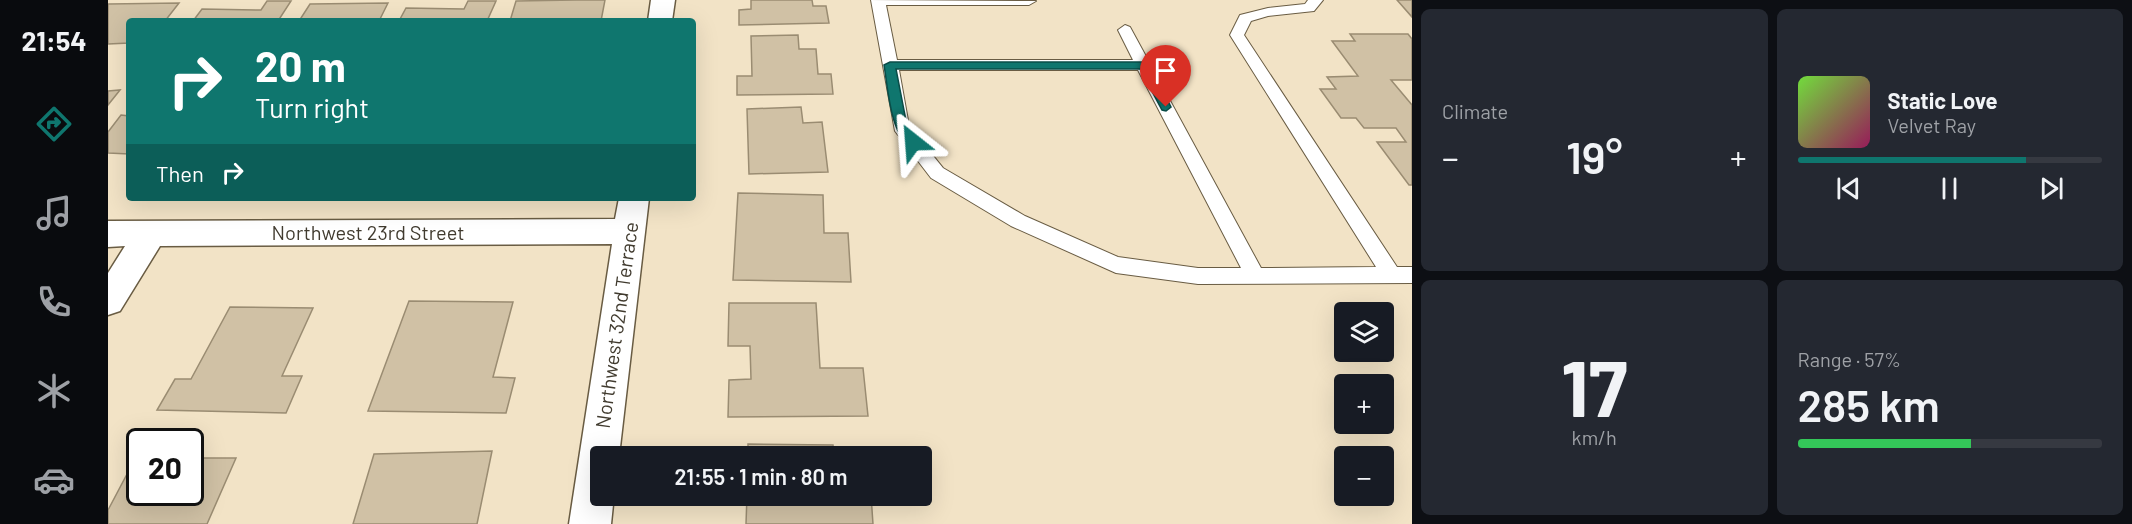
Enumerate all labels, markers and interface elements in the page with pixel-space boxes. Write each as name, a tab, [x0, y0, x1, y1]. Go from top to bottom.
text: 21:54	[21, 24, 87, 56]
text: 20 m	[255, 40, 346, 90]
icon: right	[156, 42, 234, 120]
pin	[1140, 45, 1191, 107]
icon: arrive	[1149, 54, 1182, 87]
text: Static Love	[1888, 87, 1997, 113]
text: Turn right	[255, 91, 369, 123]
text: Climate	[1442, 99, 1508, 123]
icon: directions	[33, 103, 75, 145]
position arrow	[881, 110, 945, 174]
text: Velvet Ray	[1888, 113, 1976, 137]
text: 19°	[1566, 129, 1623, 183]
text: −	[1442, 137, 1459, 177]
text: +	[1730, 137, 1747, 177]
icon: right	[216, 156, 249, 189]
text: Then	[156, 160, 204, 186]
icon: previous	[1832, 172, 1865, 205]
icon: pause	[1933, 172, 1966, 205]
icon: next	[2035, 172, 2068, 205]
icon: music	[33, 192, 75, 234]
street label: Northwest 23rd Street	[272, 220, 464, 244]
street label: Northwest 32nd Terrace	[590, 220, 642, 430]
icon: phone	[33, 281, 75, 323]
map controls	[1334, 302, 1394, 506]
button: layers	[1334, 302, 1394, 362]
text: 17	[1561, 339, 1627, 433]
text: Range · 57%	[1798, 347, 1901, 371]
icon: climate	[33, 370, 75, 412]
button: +	[1334, 374, 1394, 434]
text: 285 km	[1798, 377, 1940, 431]
text: km/h	[1572, 425, 1617, 449]
speed limit sign: 20	[126, 428, 204, 506]
button: −	[1334, 446, 1394, 506]
icon: car	[33, 459, 75, 501]
text: 21:55 · 1 min · 80 m	[674, 463, 848, 489]

